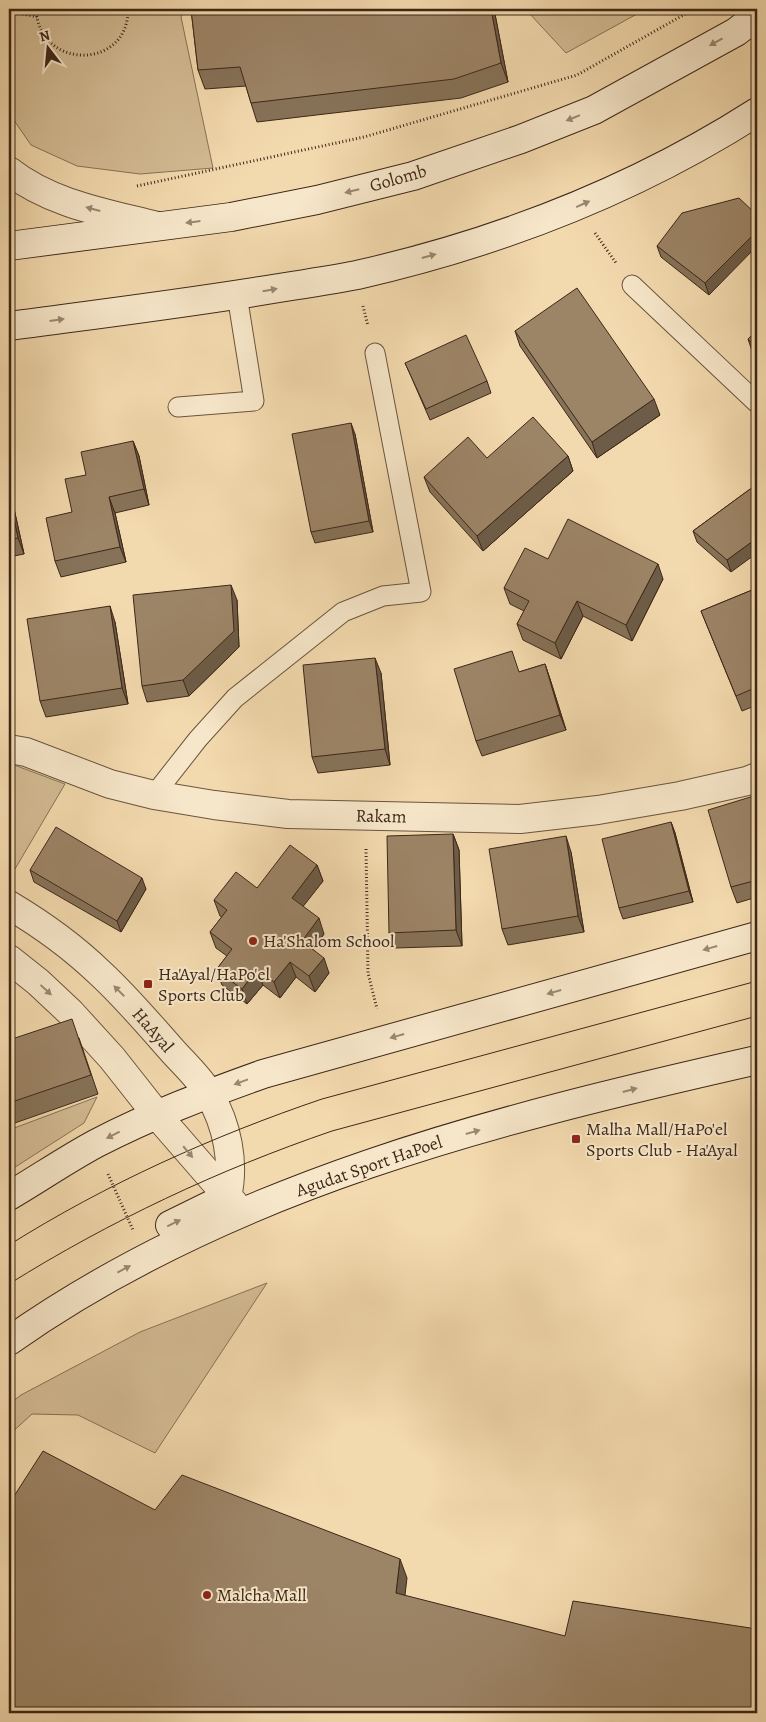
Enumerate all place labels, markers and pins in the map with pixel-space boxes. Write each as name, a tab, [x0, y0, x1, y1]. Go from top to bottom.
place label: Ha'Shalom School	[263, 929, 395, 953]
marker: Ha'Shalom School	[247, 935, 259, 947]
place label: Ha'Ayal/HaPo'el Sports Club	[158, 962, 271, 1007]
marker: Ha'Ayal/HaPo'el Sports Club	[142, 978, 154, 990]
place label: Malha Mall/HaPo'el Sports Club - Ha'Ayal	[586, 1117, 738, 1162]
marker: Malha Mall/HaPo'el Sports Club - Ha'Ayal	[570, 1133, 582, 1145]
place label: Malcha Mall	[217, 1583, 307, 1607]
marker: Malcha Mall	[201, 1589, 213, 1601]

